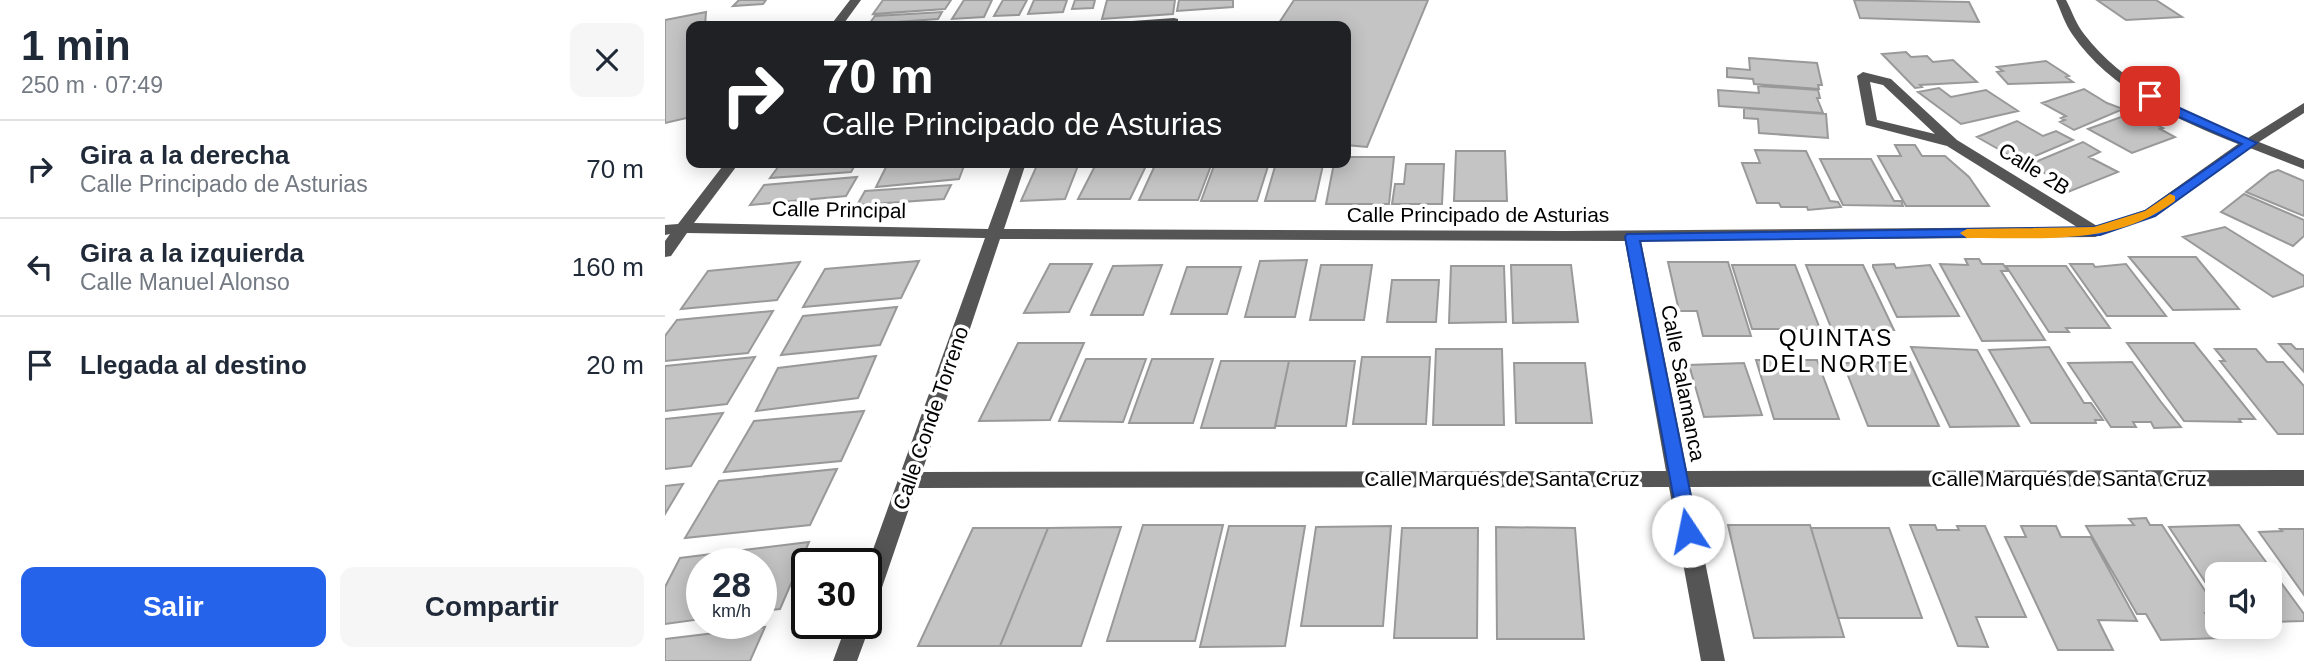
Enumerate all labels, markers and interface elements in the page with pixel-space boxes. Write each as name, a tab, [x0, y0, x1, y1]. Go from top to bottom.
text: 1 min	[21, 22, 131, 69]
button: close	[570, 23, 644, 97]
icon: right	[707, 49, 798, 140]
text: 70 m	[822, 49, 934, 103]
pin	[2120, 66, 2180, 126]
text: 250 m · 07:49	[21, 72, 163, 98]
icon: arrive	[2131, 77, 2169, 115]
text: Calle Principado de Asturias	[822, 106, 1222, 142]
street label: Calle 2B	[1995, 138, 2074, 199]
text: Gira a la derecha	[80, 140, 290, 170]
icon: right	[21, 150, 59, 188]
text: 70 m	[586, 154, 644, 184]
text: Calle Principado de Asturias	[80, 171, 368, 197]
street label: Calle Principal	[772, 197, 906, 222]
street label: Calle Principado de Asturias	[1347, 203, 1609, 226]
text: Gira a la izquierda	[80, 238, 304, 268]
icon: left	[21, 248, 59, 286]
text: 160 m	[572, 252, 644, 282]
text: Calle Manuel Alonso	[80, 269, 290, 295]
street label: Calle Salamanca	[1657, 303, 1710, 463]
street label: Calle Conde Torreno	[888, 323, 973, 512]
district label: QUINTAS DEL NORTE	[1762, 325, 1910, 377]
icon: arrive	[21, 346, 59, 384]
text: Llegada al destino	[80, 350, 307, 380]
text: 20 m	[586, 350, 644, 380]
street label: Calle Marqués de Santa Cruz	[1364, 467, 1640, 490]
street label: Calle Marqués de Santa Cruz	[1931, 467, 2207, 490]
position arrow	[1651, 494, 1725, 568]
speed limit sign: 30	[791, 548, 882, 639]
map controls	[2205, 562, 2282, 639]
button: sound	[2205, 562, 2282, 639]
text: 28	[712, 565, 751, 604]
button: Salir	[21, 567, 326, 647]
button: Compartir	[340, 567, 644, 647]
text: km/h	[712, 601, 751, 621]

